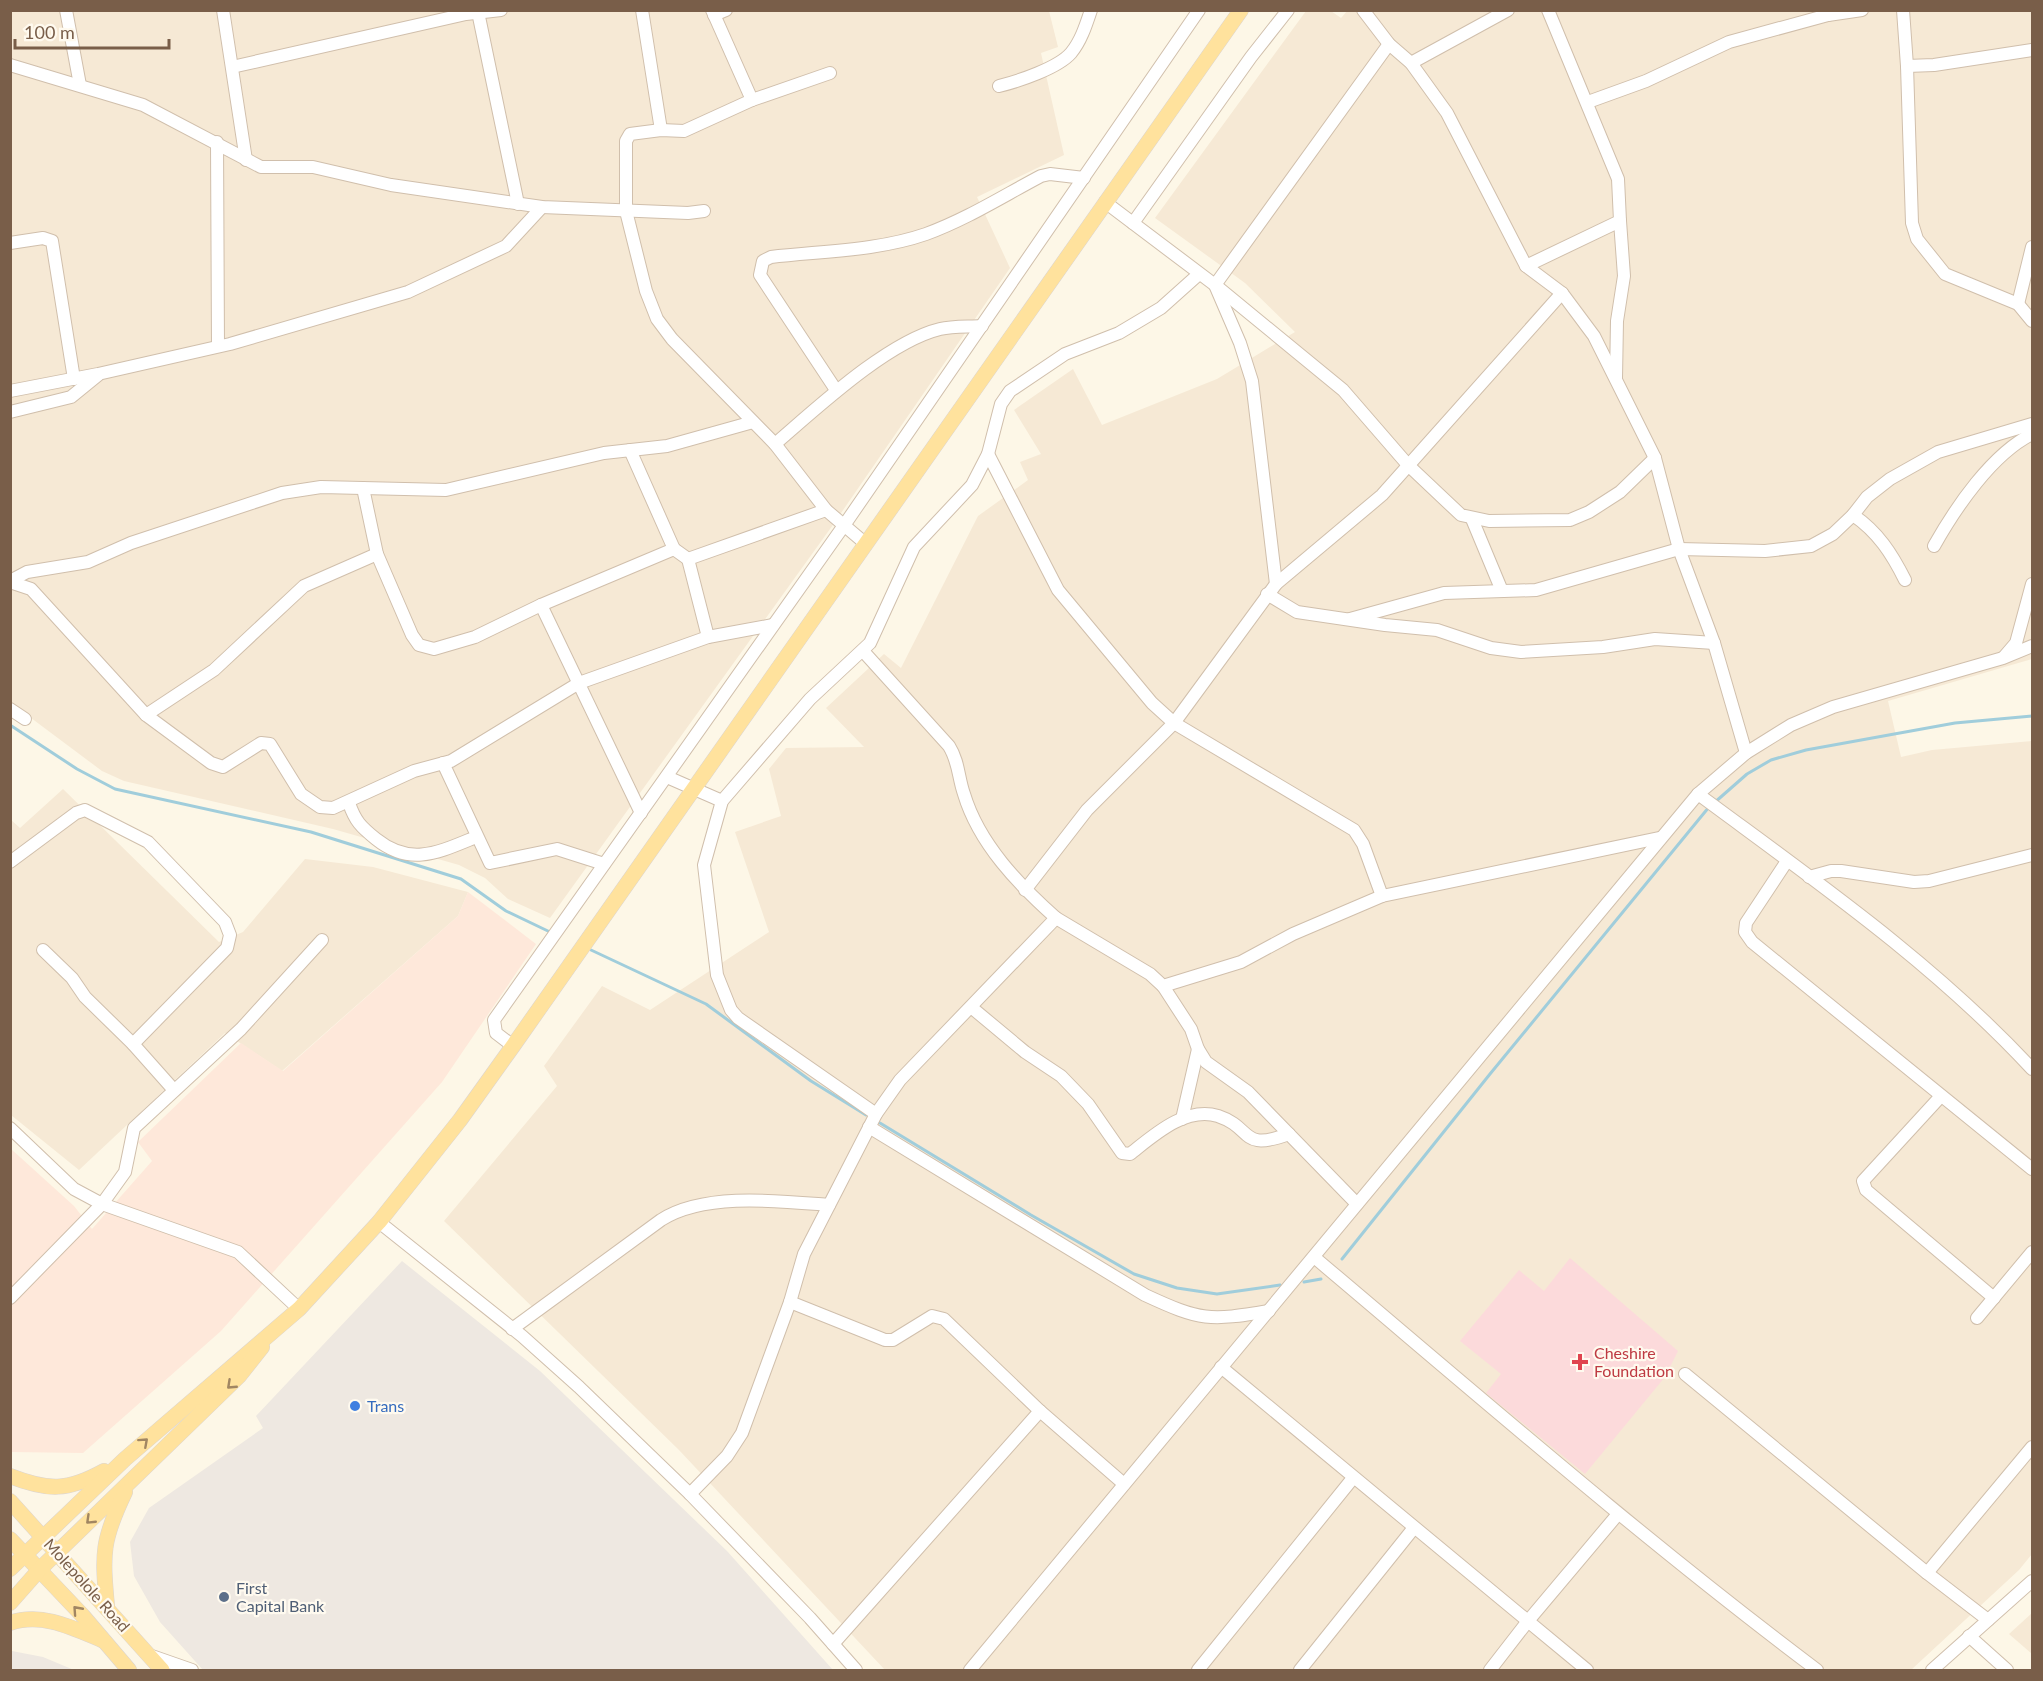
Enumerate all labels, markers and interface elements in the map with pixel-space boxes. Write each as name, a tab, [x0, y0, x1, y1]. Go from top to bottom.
scale bar	[15, 12, 170, 50]
text: 100 m	[24, 21, 75, 43]
place label: Cheshire Foundation	[1594, 1343, 1674, 1380]
marker: Cheshire Foundation	[1571, 1353, 1589, 1371]
one-way arrow	[227, 1378, 237, 1389]
place label: Trans	[367, 1396, 404, 1415]
marker: Trans	[348, 1399, 362, 1413]
one-way arrow	[137, 1438, 148, 1449]
one-way arrow	[87, 1513, 97, 1524]
street label: Molepolole Road	[41, 1534, 134, 1635]
place label: First Capital Bank	[236, 1578, 325, 1615]
marker: First Capital Bank	[217, 1590, 231, 1604]
one-way arrow	[73, 1606, 84, 1617]

